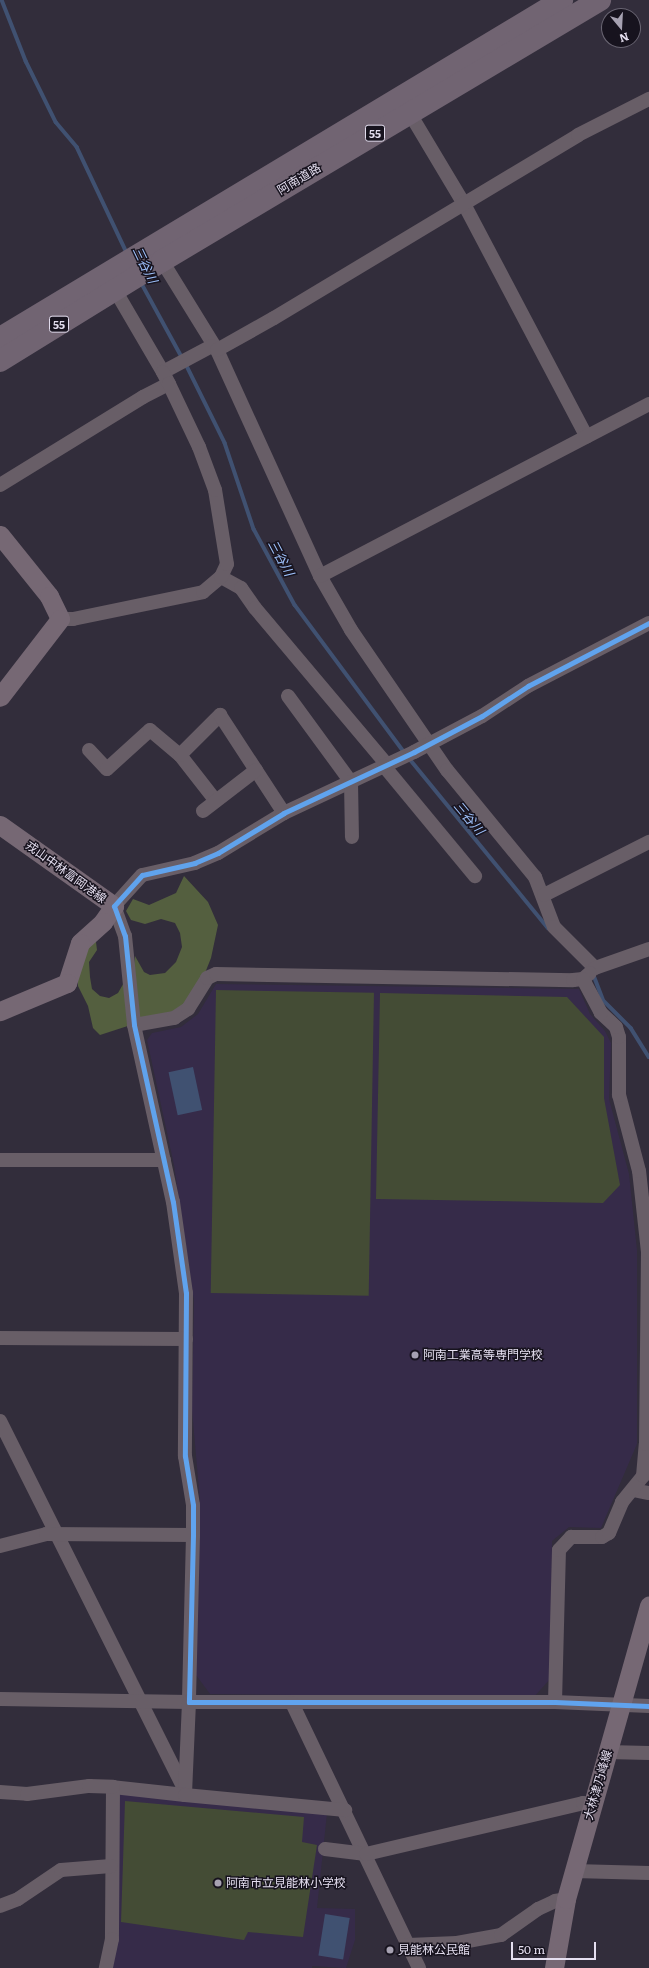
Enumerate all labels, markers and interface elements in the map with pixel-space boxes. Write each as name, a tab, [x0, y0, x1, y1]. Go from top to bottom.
north arrow	[601, 8, 641, 48]
text: N	[618, 29, 631, 47]
road number: 55	[365, 124, 385, 142]
street label: 阿南道路	[275, 160, 323, 198]
water label: 三谷川	[129, 244, 161, 286]
road number: 55	[49, 315, 69, 333]
water label: 三谷川	[265, 537, 297, 579]
water label: 三谷川	[450, 798, 488, 838]
street label: 戎山中林富岡港線	[23, 838, 109, 906]
place label: 阿南工業高等専門学校	[423, 1348, 543, 1362]
marker: 阿南工業高等専門学校	[410, 1350, 420, 1360]
street label: 大林津乃峰線	[581, 1748, 615, 1822]
place label: 阿南市立見能林小学校	[226, 1876, 346, 1890]
marker: 阿南市立見能林小学校	[213, 1878, 223, 1888]
scale bar	[513, 1934, 598, 1960]
text: 50 m	[518, 1940, 545, 1958]
place label: 見能林公民館	[398, 1943, 470, 1957]
marker: 見能林公民館	[385, 1945, 395, 1955]

